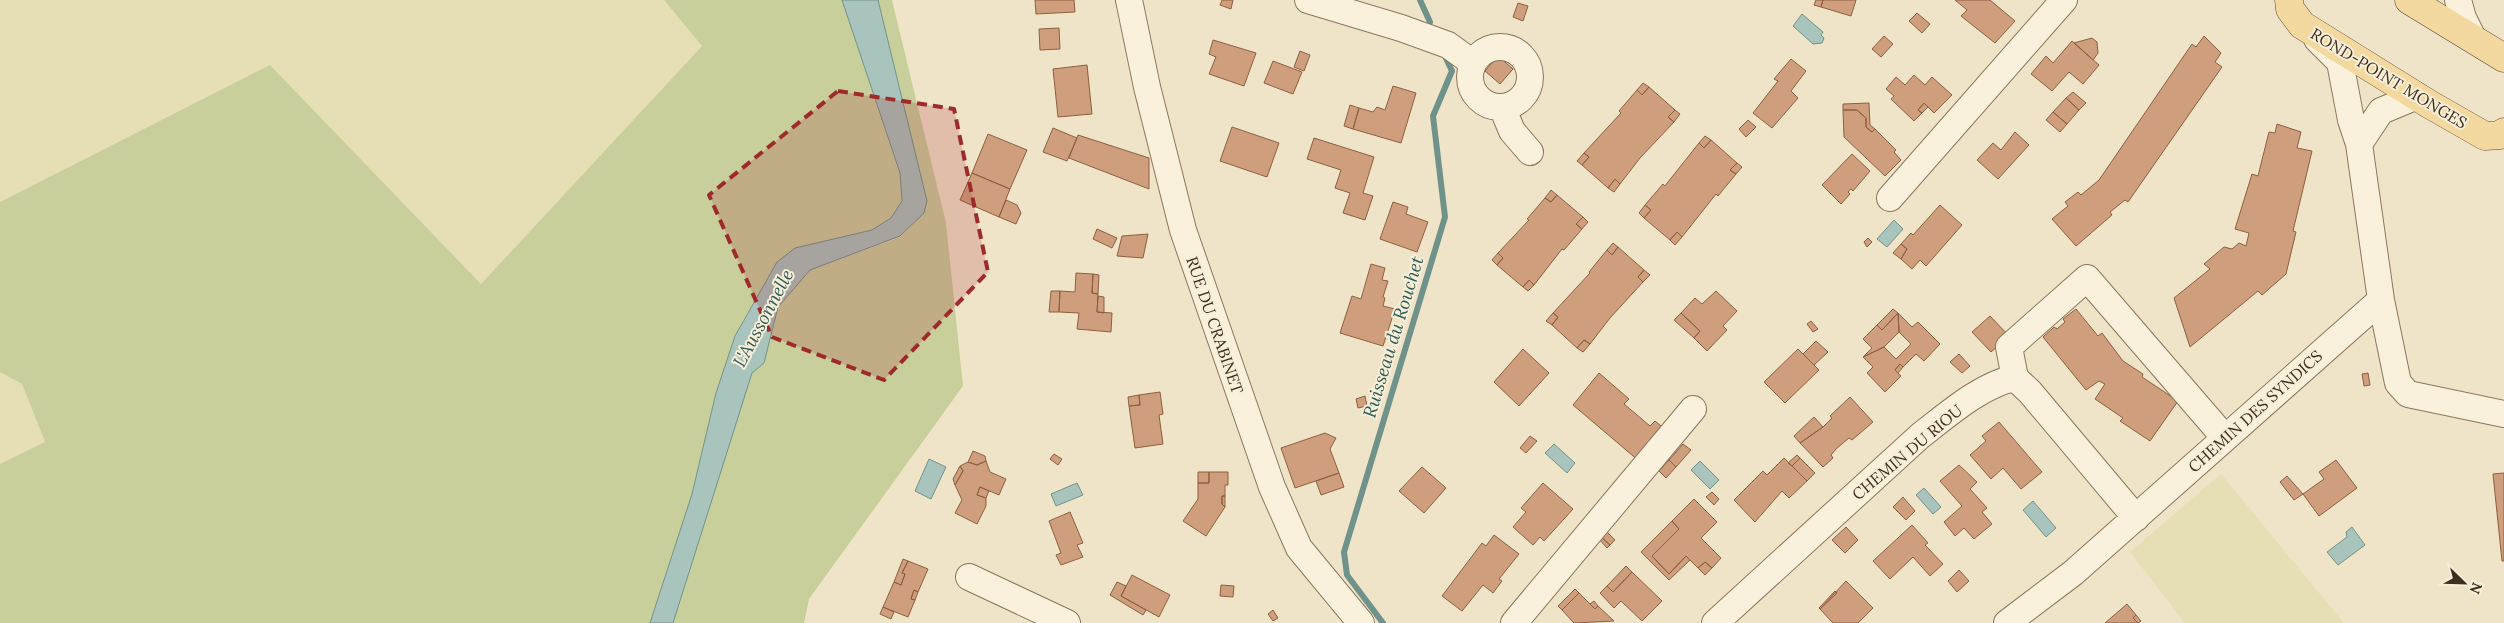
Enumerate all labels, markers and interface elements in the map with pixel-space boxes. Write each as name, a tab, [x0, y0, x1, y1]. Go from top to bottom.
street label: ROND-POINT MONGES	[2307, 23, 2471, 133]
water label: Ruisseau du Rouchet	[1358, 253, 1429, 420]
street label: RUE DU CRABINET	[1182, 254, 1248, 396]
water label: L'Aussonnelle	[728, 265, 798, 371]
street label: CHEMIN DES SYNDICS	[2184, 345, 2326, 477]
street label: CHEMIN DU RIOU	[1848, 400, 1966, 504]
north arrow	[2439, 558, 2489, 608]
text: N	[2465, 580, 2486, 597]

